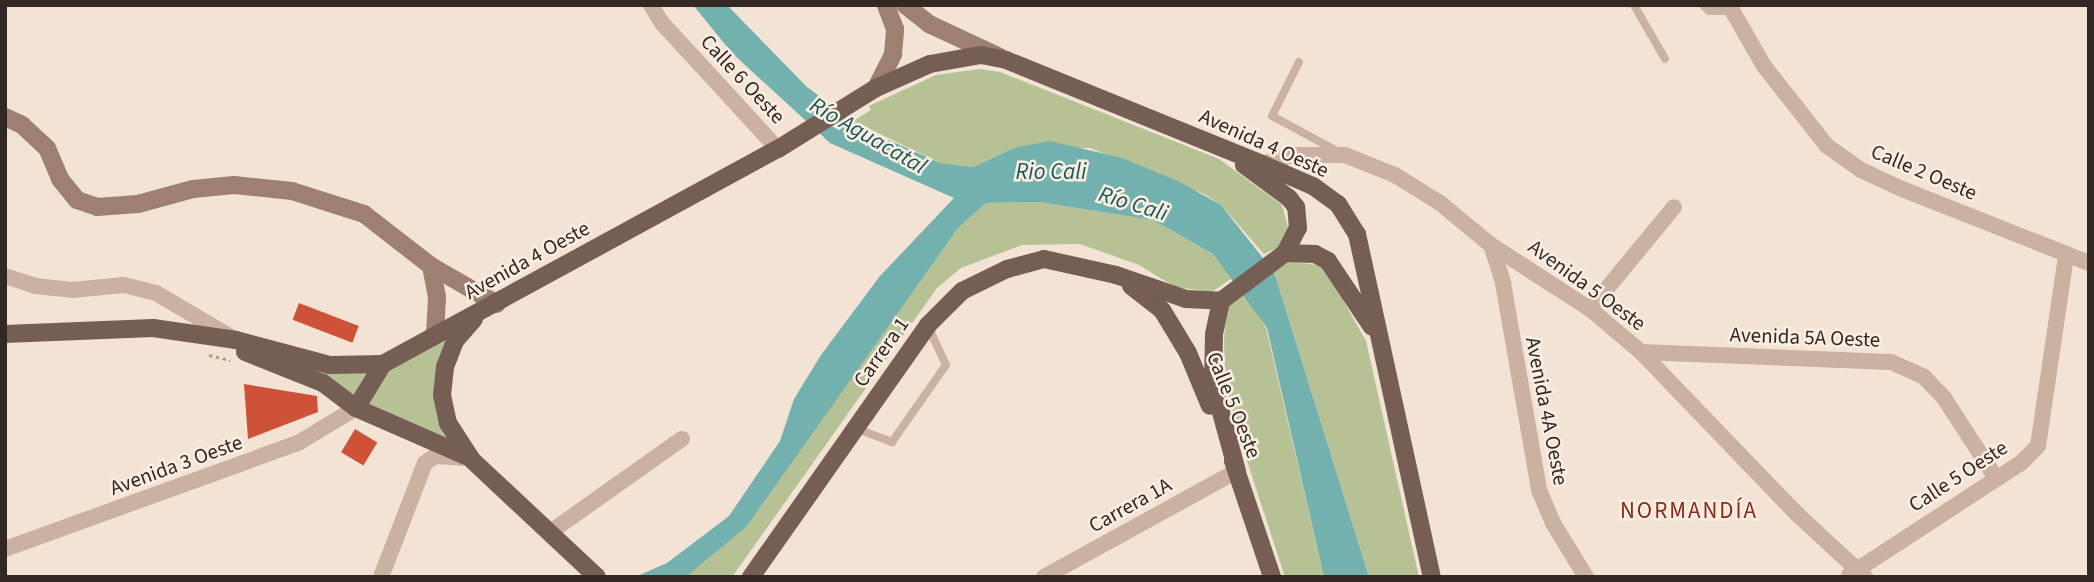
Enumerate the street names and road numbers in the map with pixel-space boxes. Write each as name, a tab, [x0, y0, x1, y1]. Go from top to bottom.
street label: Calle 6 Oeste	[695, 29, 791, 129]
street label: Avenida 4 Oeste	[1195, 103, 1333, 183]
street label: Calle 2 Oeste	[1867, 138, 1981, 206]
street label: Avenida 4 Oeste	[460, 215, 594, 305]
street label: Avenida 5 Oeste	[1523, 234, 1651, 336]
street label: Carrera 1	[848, 312, 914, 392]
street label: Avenida 5A Oeste	[1729, 322, 1881, 352]
street label: Avenida 4A Oeste	[1520, 335, 1574, 487]
street label: Calle 5 Oeste	[1201, 348, 1267, 462]
street label: Avenida 3 Oeste	[106, 429, 246, 501]
street label: Calle 5 Oeste	[1904, 435, 2012, 517]
street label: Carrera 1A	[1084, 472, 1176, 538]

